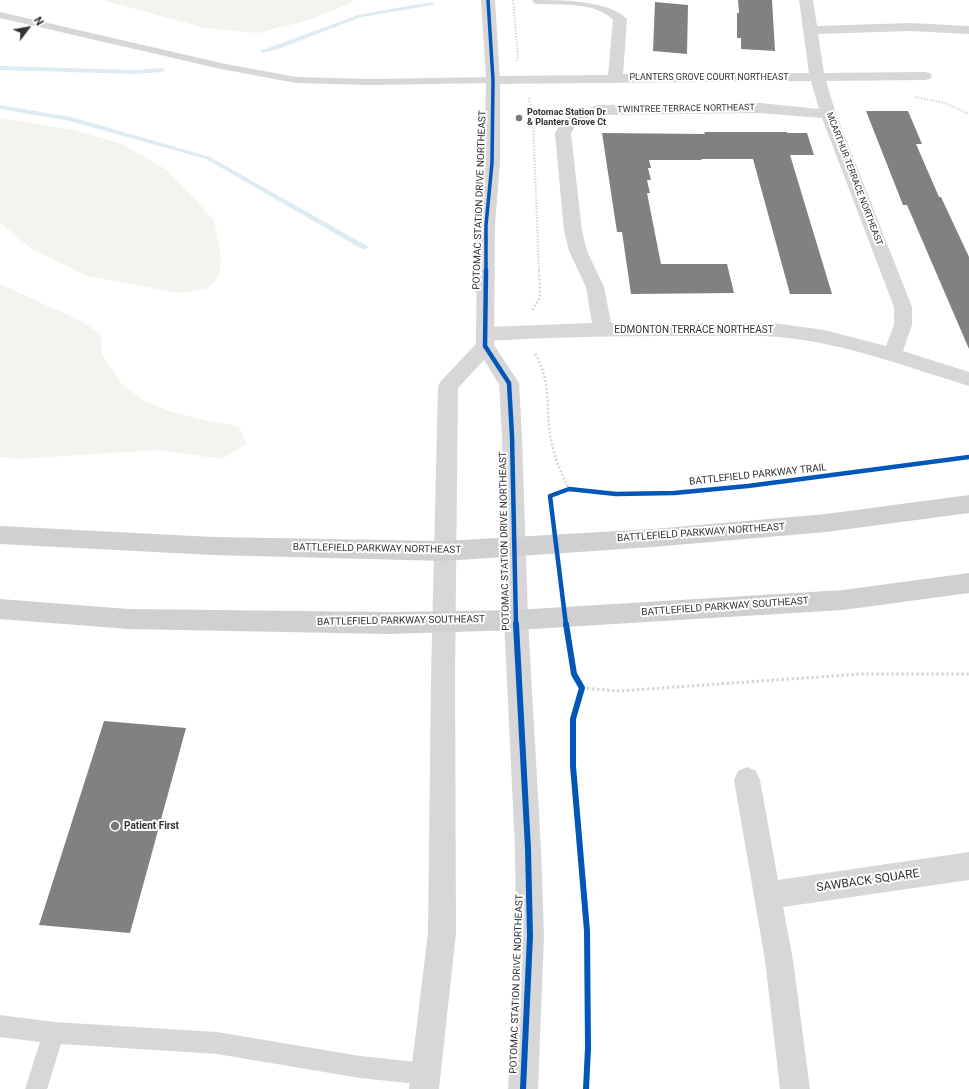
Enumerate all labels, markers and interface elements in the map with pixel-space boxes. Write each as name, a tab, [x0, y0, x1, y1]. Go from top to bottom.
north arrow	[8, 8, 48, 48]
text: N	[31, 15, 46, 28]
street label: PLANTERS GROVE COURT NORTHEAST	[629, 73, 789, 83]
street label: TWINTREE TERRACE NORTHEAST	[617, 102, 755, 116]
place label: Potomac Station Dr & Planters Grove Ct	[527, 108, 606, 129]
street label: POTOMAC STATION DRIVE NORTHEAST	[471, 110, 489, 290]
street label: MCARTHUR TERRACE NORTHEAST	[823, 111, 885, 247]
marker: Potomac Station Dr & Planters Grove Ct	[514, 113, 524, 123]
street label: EDMONTON TERRACE NORTHEAST	[614, 324, 774, 336]
street label: POTOMAC STATION DRIVE NORTHEAST	[497, 451, 513, 631]
street label: BATTLEFIELD PARKWAY TRAIL	[689, 462, 827, 488]
street label: BATTLEFIELD PARKWAY NORTHEAST	[617, 521, 785, 545]
street label: BATTLEFIELD PARKWAY NORTHEAST	[293, 542, 461, 556]
street label: BATTLEFIELD PARKWAY SOUTHEAST	[641, 595, 809, 619]
street label: BATTLEFIELD PARKWAY SOUTHEAST	[317, 614, 485, 628]
marker: Patient First	[109, 820, 121, 832]
place label: Patient First	[124, 820, 179, 832]
street label: SAWBACK SQUARE	[816, 867, 920, 895]
street label: POTOMAC STATION DRIVE NORTHEAST	[508, 894, 526, 1074]

